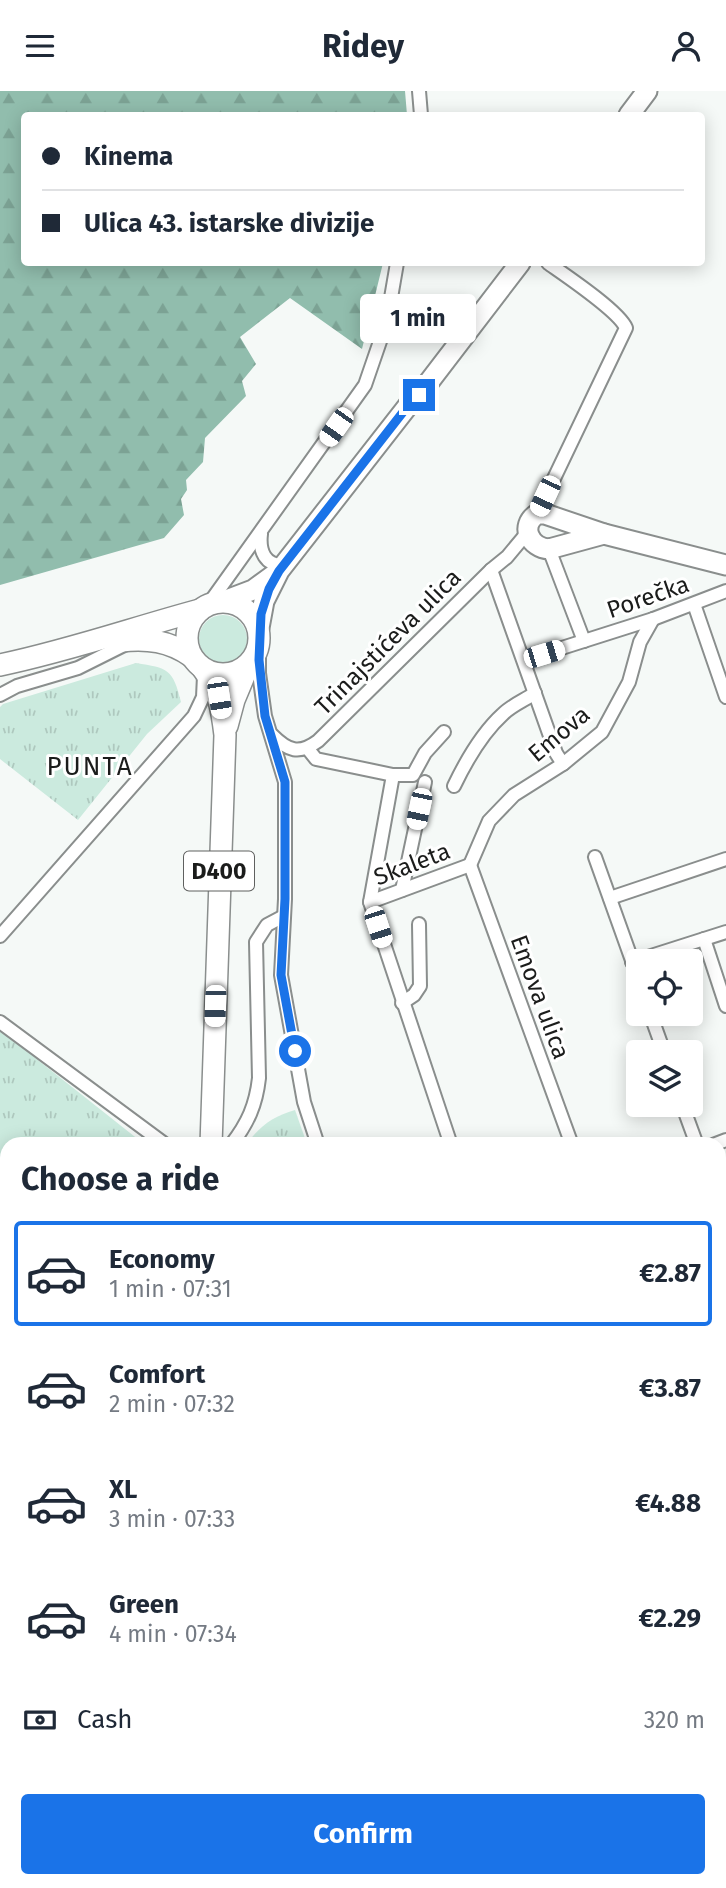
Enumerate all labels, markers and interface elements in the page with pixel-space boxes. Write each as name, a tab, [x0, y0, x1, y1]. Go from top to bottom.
icon: menu	[21, 27, 59, 65]
text: Ridey	[322, 27, 404, 65]
icon: person	[667, 27, 705, 65]
text: Kinema	[84, 141, 173, 172]
text: Ulica 43. istarske divizije	[84, 208, 374, 239]
callout: 1 min	[361, 293, 477, 343]
text: 1 min	[390, 304, 446, 332]
route end	[403, 379, 435, 411]
car	[316, 404, 357, 450]
car	[527, 473, 564, 519]
street label: Trinajstićeva ulica	[309, 563, 467, 721]
street label: Porečka	[603, 570, 693, 624]
car	[521, 638, 568, 670]
car	[206, 676, 233, 720]
street label: Emova	[523, 700, 595, 768]
district label: PUNTA	[46, 751, 134, 782]
car	[405, 786, 434, 832]
street label: Skaleta	[370, 837, 454, 891]
road number: D400	[184, 851, 254, 891]
car	[362, 904, 395, 950]
street label: Emova ulica	[505, 931, 575, 1063]
map controls	[626, 949, 703, 1117]
button: locate	[626, 949, 703, 1026]
car	[204, 985, 227, 1027]
route start	[279, 1035, 311, 1067]
button: layers	[626, 1040, 703, 1117]
text: Choose a ride	[21, 1160, 219, 1198]
icon: car	[25, 1242, 88, 1305]
text: Economy	[109, 1244, 215, 1275]
text: €2.87	[639, 1258, 701, 1289]
text: 1 min · 07:31	[109, 1275, 232, 1303]
icon: car	[25, 1357, 88, 1420]
text: Comfort	[109, 1359, 205, 1390]
text: €3.87	[639, 1373, 701, 1404]
text: 2 min · 07:32	[109, 1390, 235, 1418]
icon: car	[25, 1472, 88, 1535]
text: XL	[109, 1474, 137, 1505]
text: €4.88	[635, 1488, 701, 1519]
text: 3 min · 07:33	[109, 1505, 235, 1533]
icon: car	[25, 1587, 88, 1650]
text: Green	[109, 1589, 179, 1620]
text: €2.29	[638, 1603, 701, 1634]
text: 4 min · 07:34	[109, 1620, 237, 1648]
icon: cash	[21, 1701, 59, 1739]
text: Cash	[77, 1704, 133, 1735]
text: 320 m	[644, 1706, 705, 1734]
button: Confirm	[21, 1794, 705, 1874]

